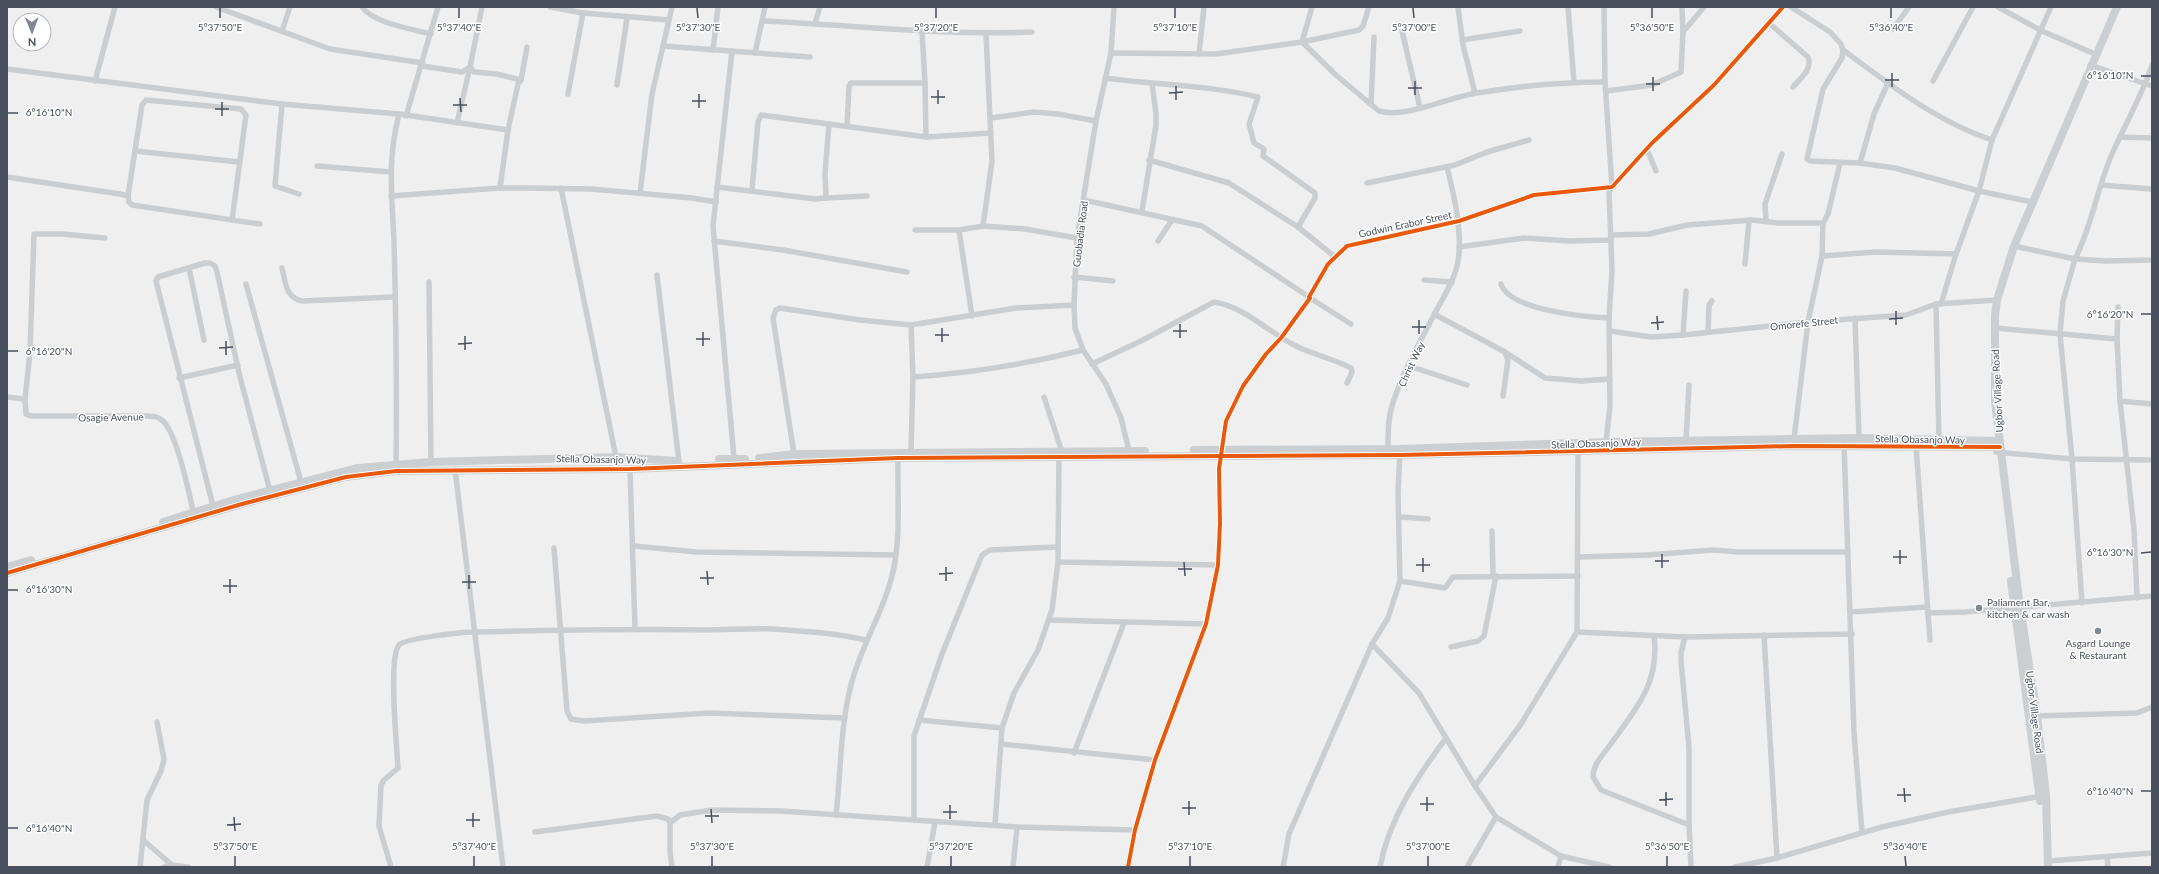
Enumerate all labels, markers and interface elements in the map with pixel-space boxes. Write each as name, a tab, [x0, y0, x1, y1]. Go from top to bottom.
north arrow	[12, 12, 52, 52]
text: 5°37'50"E	[198, 21, 243, 33]
text: 5°37'40"E	[437, 21, 482, 33]
text: 5°37'30"E	[676, 21, 721, 33]
text: 5°37'20"E	[914, 21, 959, 33]
text: 5°37'10"E	[1153, 21, 1198, 33]
text: 5°37'00"E	[1392, 21, 1437, 33]
text: 5°36'50"E	[1630, 21, 1675, 33]
text: 5°36'40"E	[1869, 21, 1914, 33]
text: N	[28, 36, 37, 49]
text: 6°16'10"N	[2087, 69, 2133, 81]
text: 6°16'10"N	[26, 106, 72, 118]
street label: Guobadia Road	[1070, 200, 1090, 268]
street label: Godwin Erabor Street	[1357, 208, 1453, 240]
text: 6°16'20"N	[2087, 308, 2133, 320]
street label: Omorefe Street	[1770, 313, 1839, 333]
street label: Christ Way	[1395, 339, 1427, 388]
text: 6°16'20"N	[26, 345, 72, 357]
street label: Ugbor Village Road	[1989, 349, 2005, 433]
street label: Osagie Avenue	[78, 410, 144, 424]
street label: Stella Obasanjo Way	[1875, 432, 1966, 446]
street label: Stella Obasanjo Way	[1551, 435, 1642, 451]
street label: Stella Obasanjo Way	[556, 452, 647, 466]
text: 6°16'30"N	[2087, 546, 2133, 558]
text: 6°16'30"N	[26, 583, 72, 595]
place label: Paliament Bar, kitchen & car wash	[1987, 596, 2070, 620]
marker: Paliament Bar, kitchen & car wash	[1974, 603, 1984, 613]
marker: Asgard Lounge & Restaurant	[2093, 626, 2103, 636]
place label: Asgard Lounge & Restaurant	[2066, 637, 2130, 661]
street label: Ugbor Village Road	[2024, 670, 2046, 754]
text: 6°16'40"N	[2087, 785, 2133, 797]
text: 6°16'40"N	[26, 822, 72, 834]
text: 5°37'50"E	[213, 840, 258, 852]
text: 5°37'40"E	[452, 840, 497, 852]
text: 5°37'30"E	[690, 840, 735, 852]
text: 5°37'20"E	[929, 840, 974, 852]
text: 5°37'10"E	[1168, 840, 1213, 852]
text: 5°37'00"E	[1406, 840, 1451, 852]
text: 5°36'50"E	[1645, 840, 1690, 852]
text: 5°36'40"E	[1883, 840, 1928, 852]

